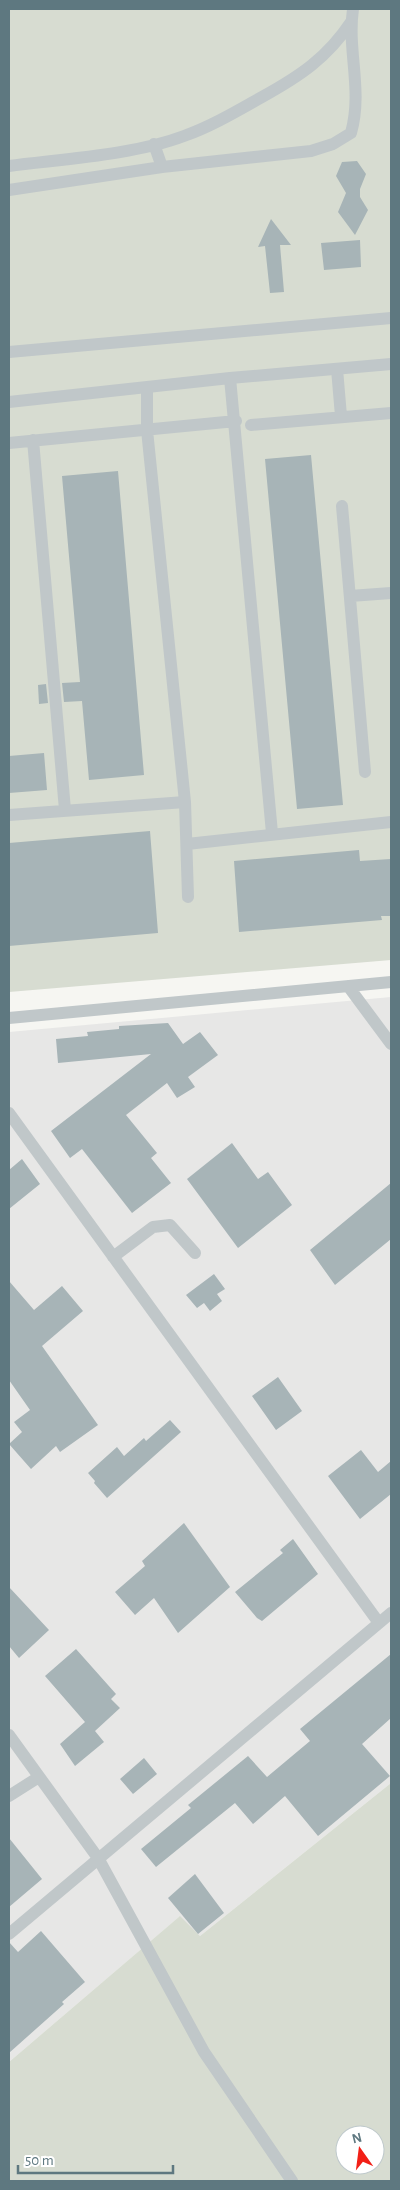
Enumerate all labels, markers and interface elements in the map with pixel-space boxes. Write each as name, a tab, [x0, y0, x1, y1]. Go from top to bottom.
north arrow	[335, 2125, 385, 2175]
text: N	[351, 2130, 364, 2146]
scale bar	[18, 2142, 172, 2174]
text: 50 m	[25, 2153, 54, 2168]

